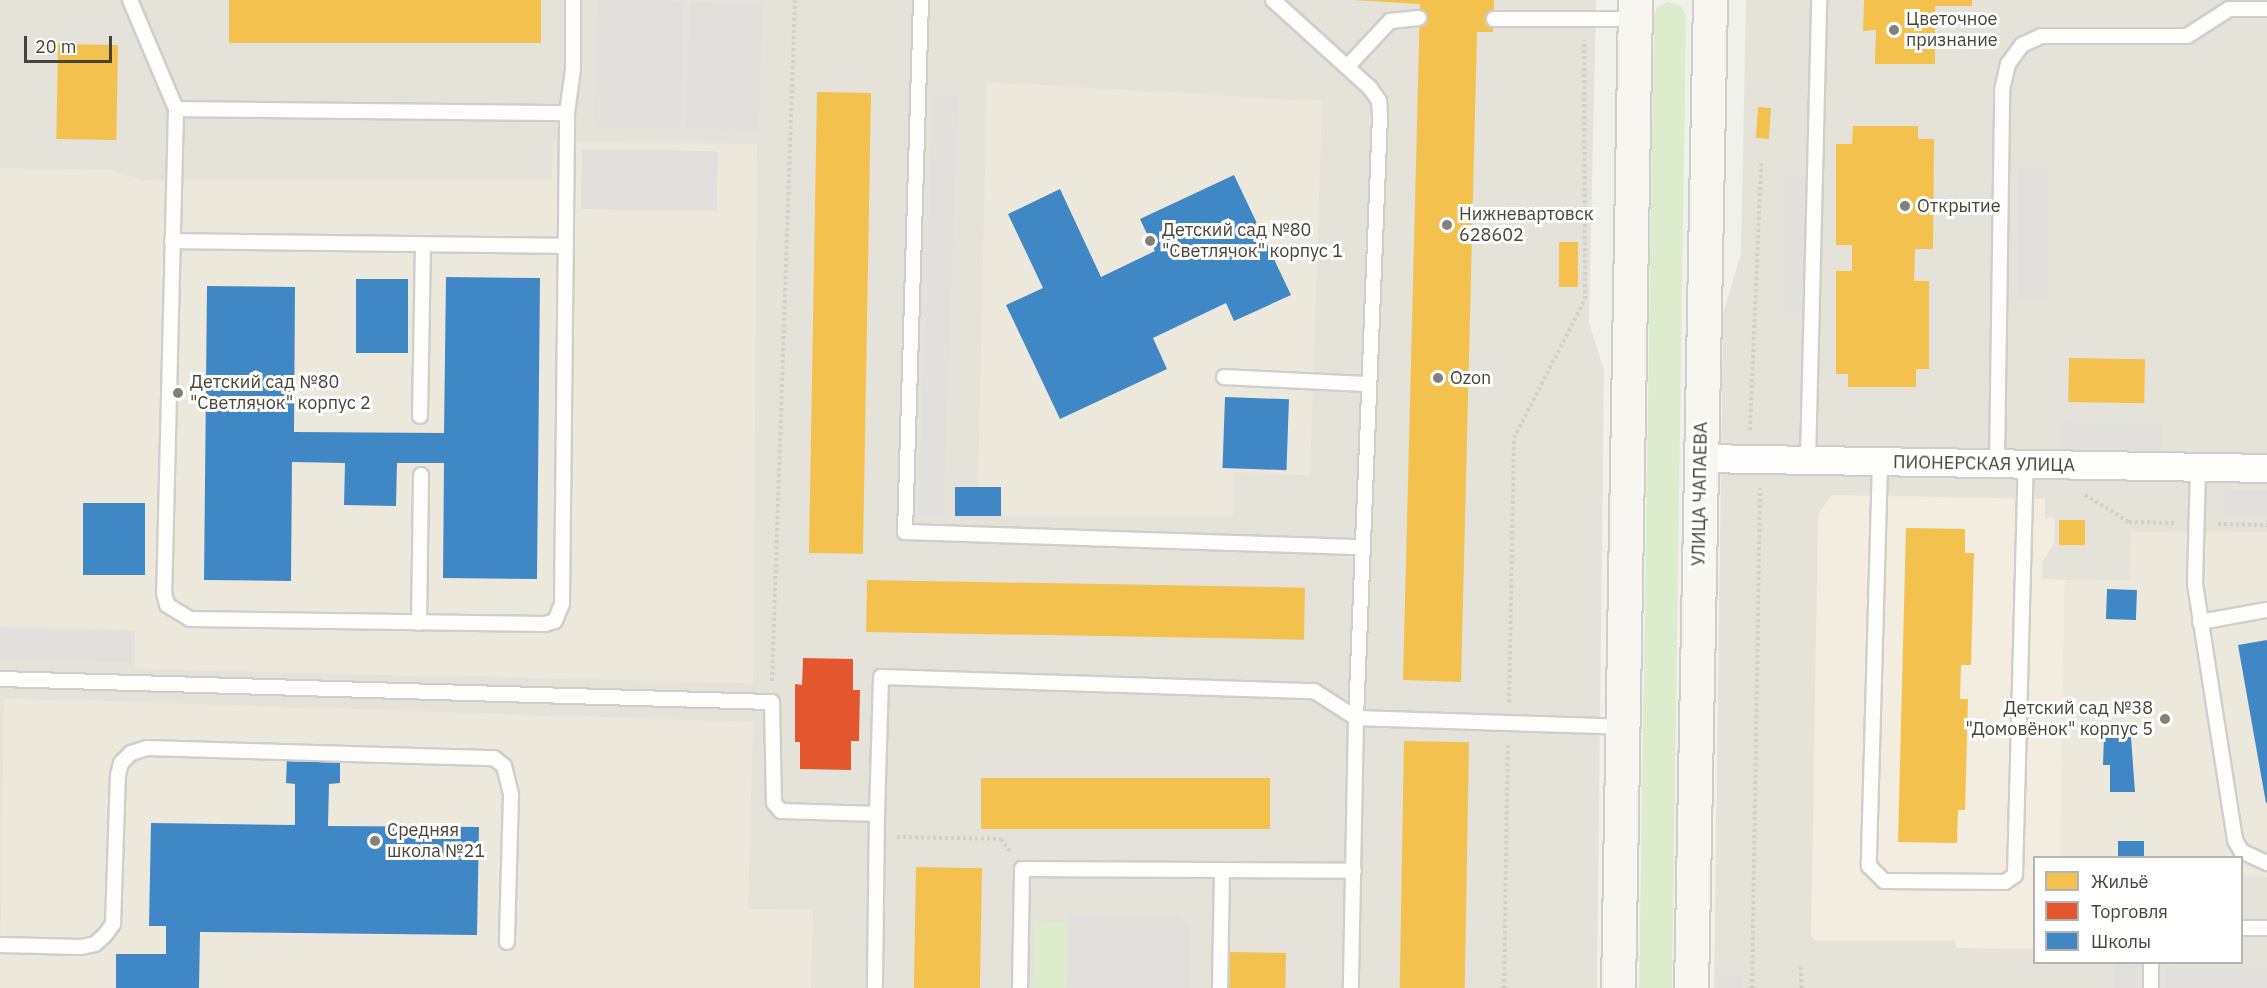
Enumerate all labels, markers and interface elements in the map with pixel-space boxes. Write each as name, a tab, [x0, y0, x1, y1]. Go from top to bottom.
place label: Цветочное признание	[1906, 9, 1998, 52]
marker: Цветочное признание	[1887, 23, 1901, 37]
scale bar	[27, 24, 116, 62]
text: 20 m	[35, 35, 77, 58]
place label: Открытие	[1917, 195, 2001, 217]
marker: Открытие	[1898, 199, 1912, 213]
place label: Нижневартовск 628602	[1459, 204, 1594, 246]
marker: Нижневартовск 628602	[1440, 218, 1454, 232]
place label: Детский сад №80 "Светлячок" корпус 1	[1162, 220, 1343, 262]
marker: Детский сад №80 "Светлячок" корпус 1	[1143, 234, 1157, 248]
place label: Ozon	[1450, 367, 1491, 389]
marker: Ozon	[1431, 371, 1445, 385]
place label: Детский сад №80 "Светлячок" корпус 2	[190, 372, 371, 415]
marker: Детский сад №80 "Светлячок" корпус 2	[171, 386, 185, 400]
street label: УЛИЦА ЧАПАЕВА	[1688, 422, 1712, 566]
street label: ПИОНЕРСКАЯ УЛИЦА	[1893, 452, 2075, 476]
place label: Детский сад №38 "Домовёнок" корпус 5	[1966, 698, 2153, 740]
marker: Детский сад №38 "Домовёнок" корпус 5	[2158, 712, 2172, 726]
place label: Средняя школа №21	[387, 820, 485, 862]
marker: Средняя школа №21	[368, 834, 382, 848]
legend	[2033, 856, 2243, 964]
text: Жильё	[2091, 870, 2148, 893]
text: Торговля	[2091, 900, 2168, 923]
text: Школы	[2091, 930, 2151, 953]

